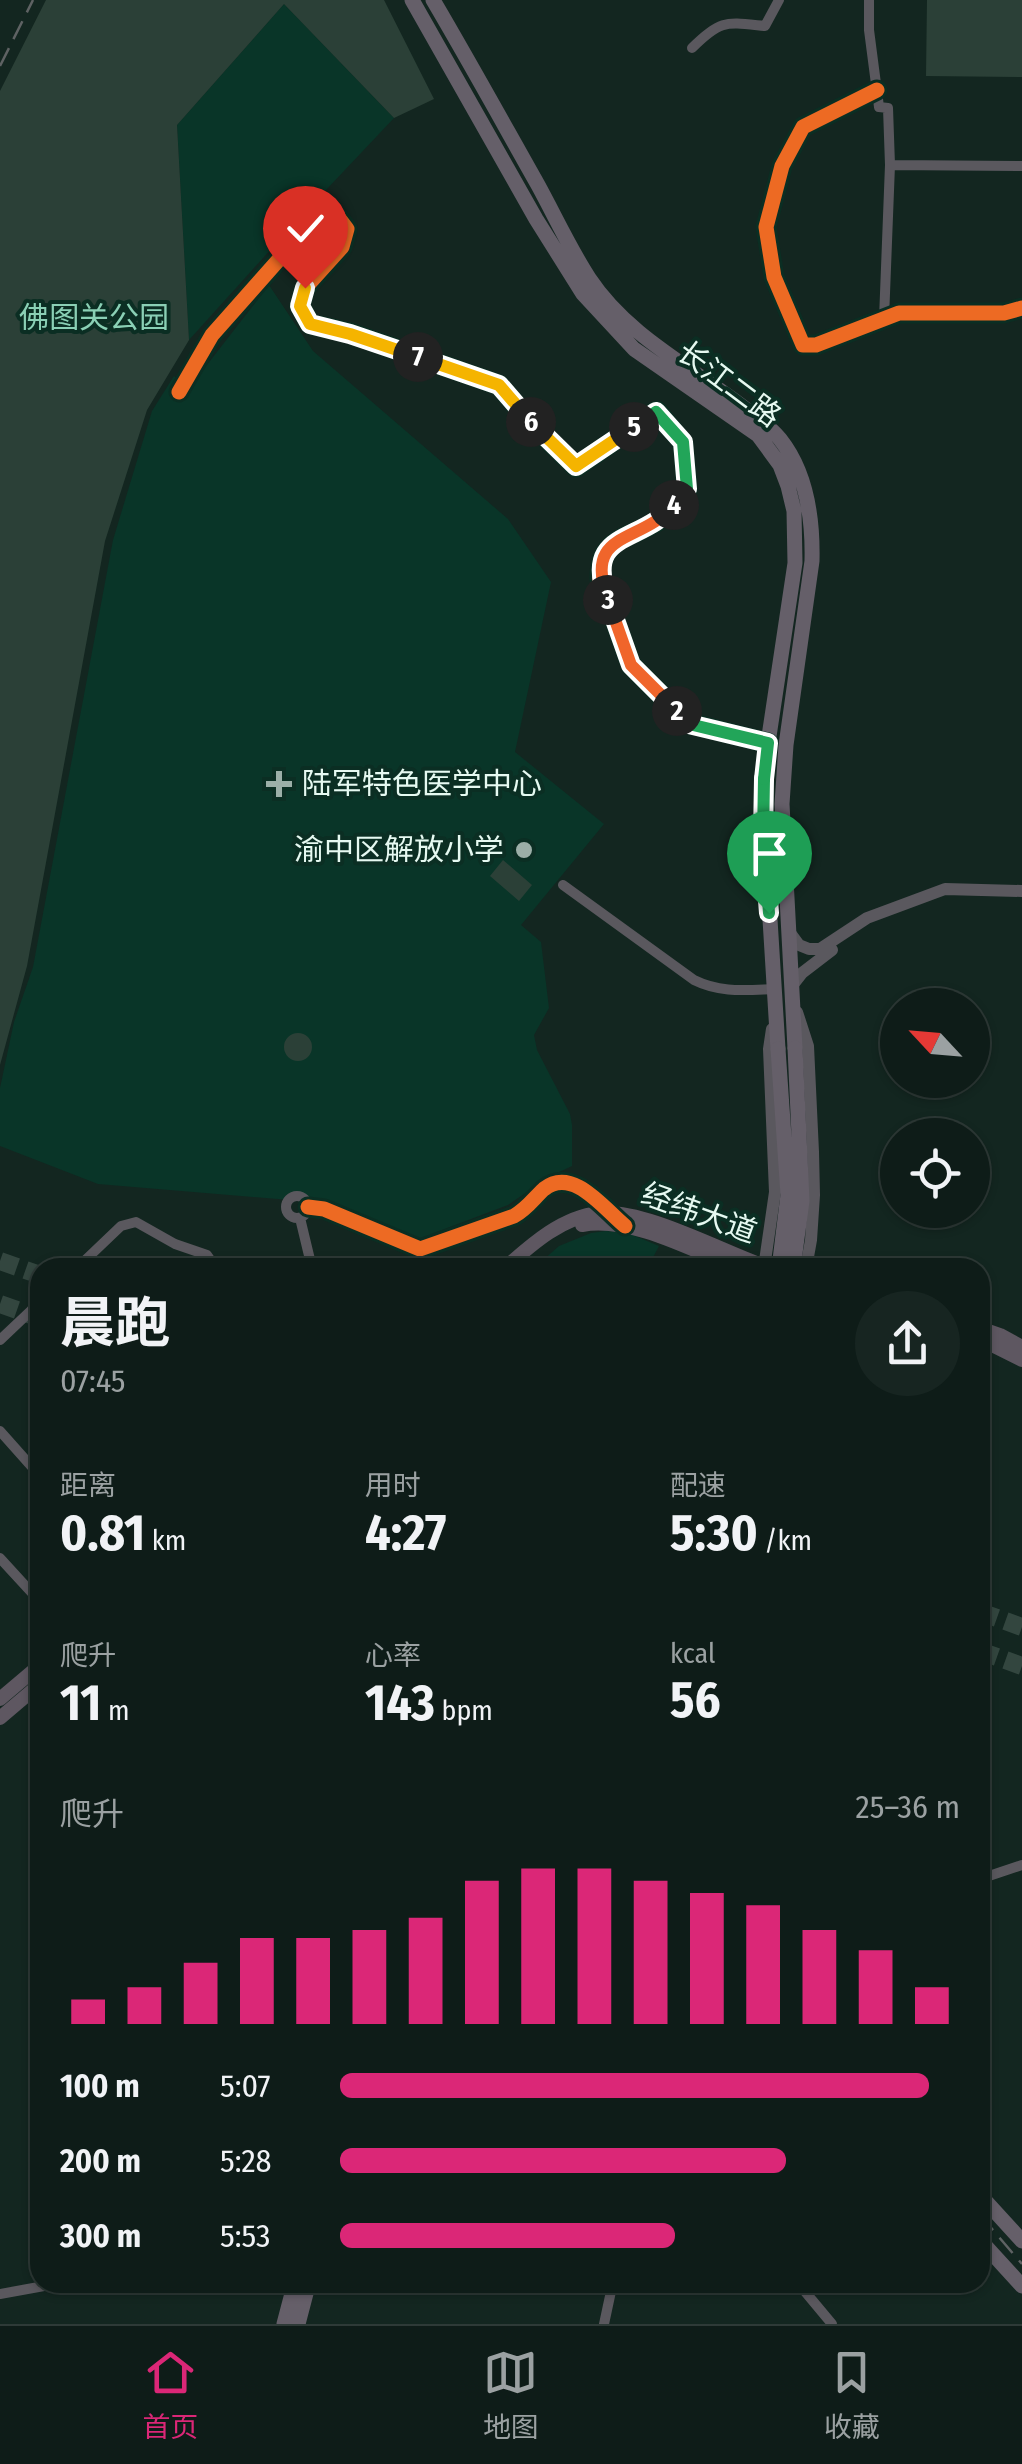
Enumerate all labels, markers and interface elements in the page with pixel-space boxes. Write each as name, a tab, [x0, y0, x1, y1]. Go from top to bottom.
pin	[263, 186, 348, 289]
icon: check	[278, 201, 333, 256]
park label: 佛图关公园	[19, 300, 169, 336]
pin: 7	[393, 332, 443, 382]
street label: 长江二路	[670, 334, 788, 434]
text: 7	[412, 340, 424, 373]
pin: 6	[506, 397, 556, 447]
pin: 5	[609, 402, 659, 452]
text: 6	[524, 405, 538, 438]
text: 5	[627, 410, 641, 443]
pin: 4	[649, 480, 699, 530]
text: 4	[667, 488, 681, 521]
pin: 3	[583, 575, 633, 625]
text: 3	[601, 583, 615, 616]
pin: 2	[652, 686, 702, 736]
text: 2	[671, 694, 683, 727]
place label: 陆军特色医学中心	[302, 766, 542, 802]
marker: 陆军特色医学中心	[266, 771, 292, 797]
pin	[727, 811, 812, 914]
icon: arrive	[742, 826, 797, 881]
place label: 渝中区解放小学	[294, 832, 504, 868]
marker: 渝中区解放小学	[513, 839, 535, 861]
north arrow	[880, 988, 990, 1098]
map controls	[880, 988, 990, 1228]
button: locate	[880, 1118, 990, 1228]
street label: 经纬大道	[636, 1176, 762, 1250]
text: 晨跑	[60, 1291, 170, 1357]
button: share	[855, 1291, 960, 1396]
text: 07:45	[60, 1362, 126, 1400]
text: 距离	[60, 1469, 116, 1502]
text: 用时	[365, 1469, 421, 1502]
text: 配速	[670, 1469, 726, 1502]
text: 0.81	[60, 1503, 145, 1563]
text: 4:27	[365, 1503, 446, 1563]
text: 5:30	[670, 1503, 758, 1563]
text: km	[145, 1524, 186, 1557]
text: /km	[758, 1524, 812, 1557]
text: kcal	[670, 1637, 715, 1670]
text: 爬升	[60, 1639, 116, 1672]
text: 心率	[365, 1639, 421, 1672]
text: 56	[670, 1670, 721, 1730]
text: 11	[60, 1673, 101, 1733]
text: 143	[365, 1673, 435, 1733]
text: m	[101, 1694, 130, 1727]
text: bpm	[435, 1694, 493, 1727]
text: 25–36 m	[856, 1788, 960, 1826]
text: 爬升	[60, 1795, 124, 1833]
text: 100 m	[60, 2067, 140, 2105]
text: 5:07	[220, 2067, 271, 2105]
text: 200 m	[60, 2142, 141, 2180]
text: 5:28	[220, 2142, 272, 2180]
text: 300 m	[60, 2217, 141, 2255]
text: 5:53	[220, 2217, 271, 2255]
tab: 首页	[142, 2345, 198, 2445]
tab: 地图	[483, 2345, 539, 2445]
tab: 收藏	[824, 2345, 880, 2445]

